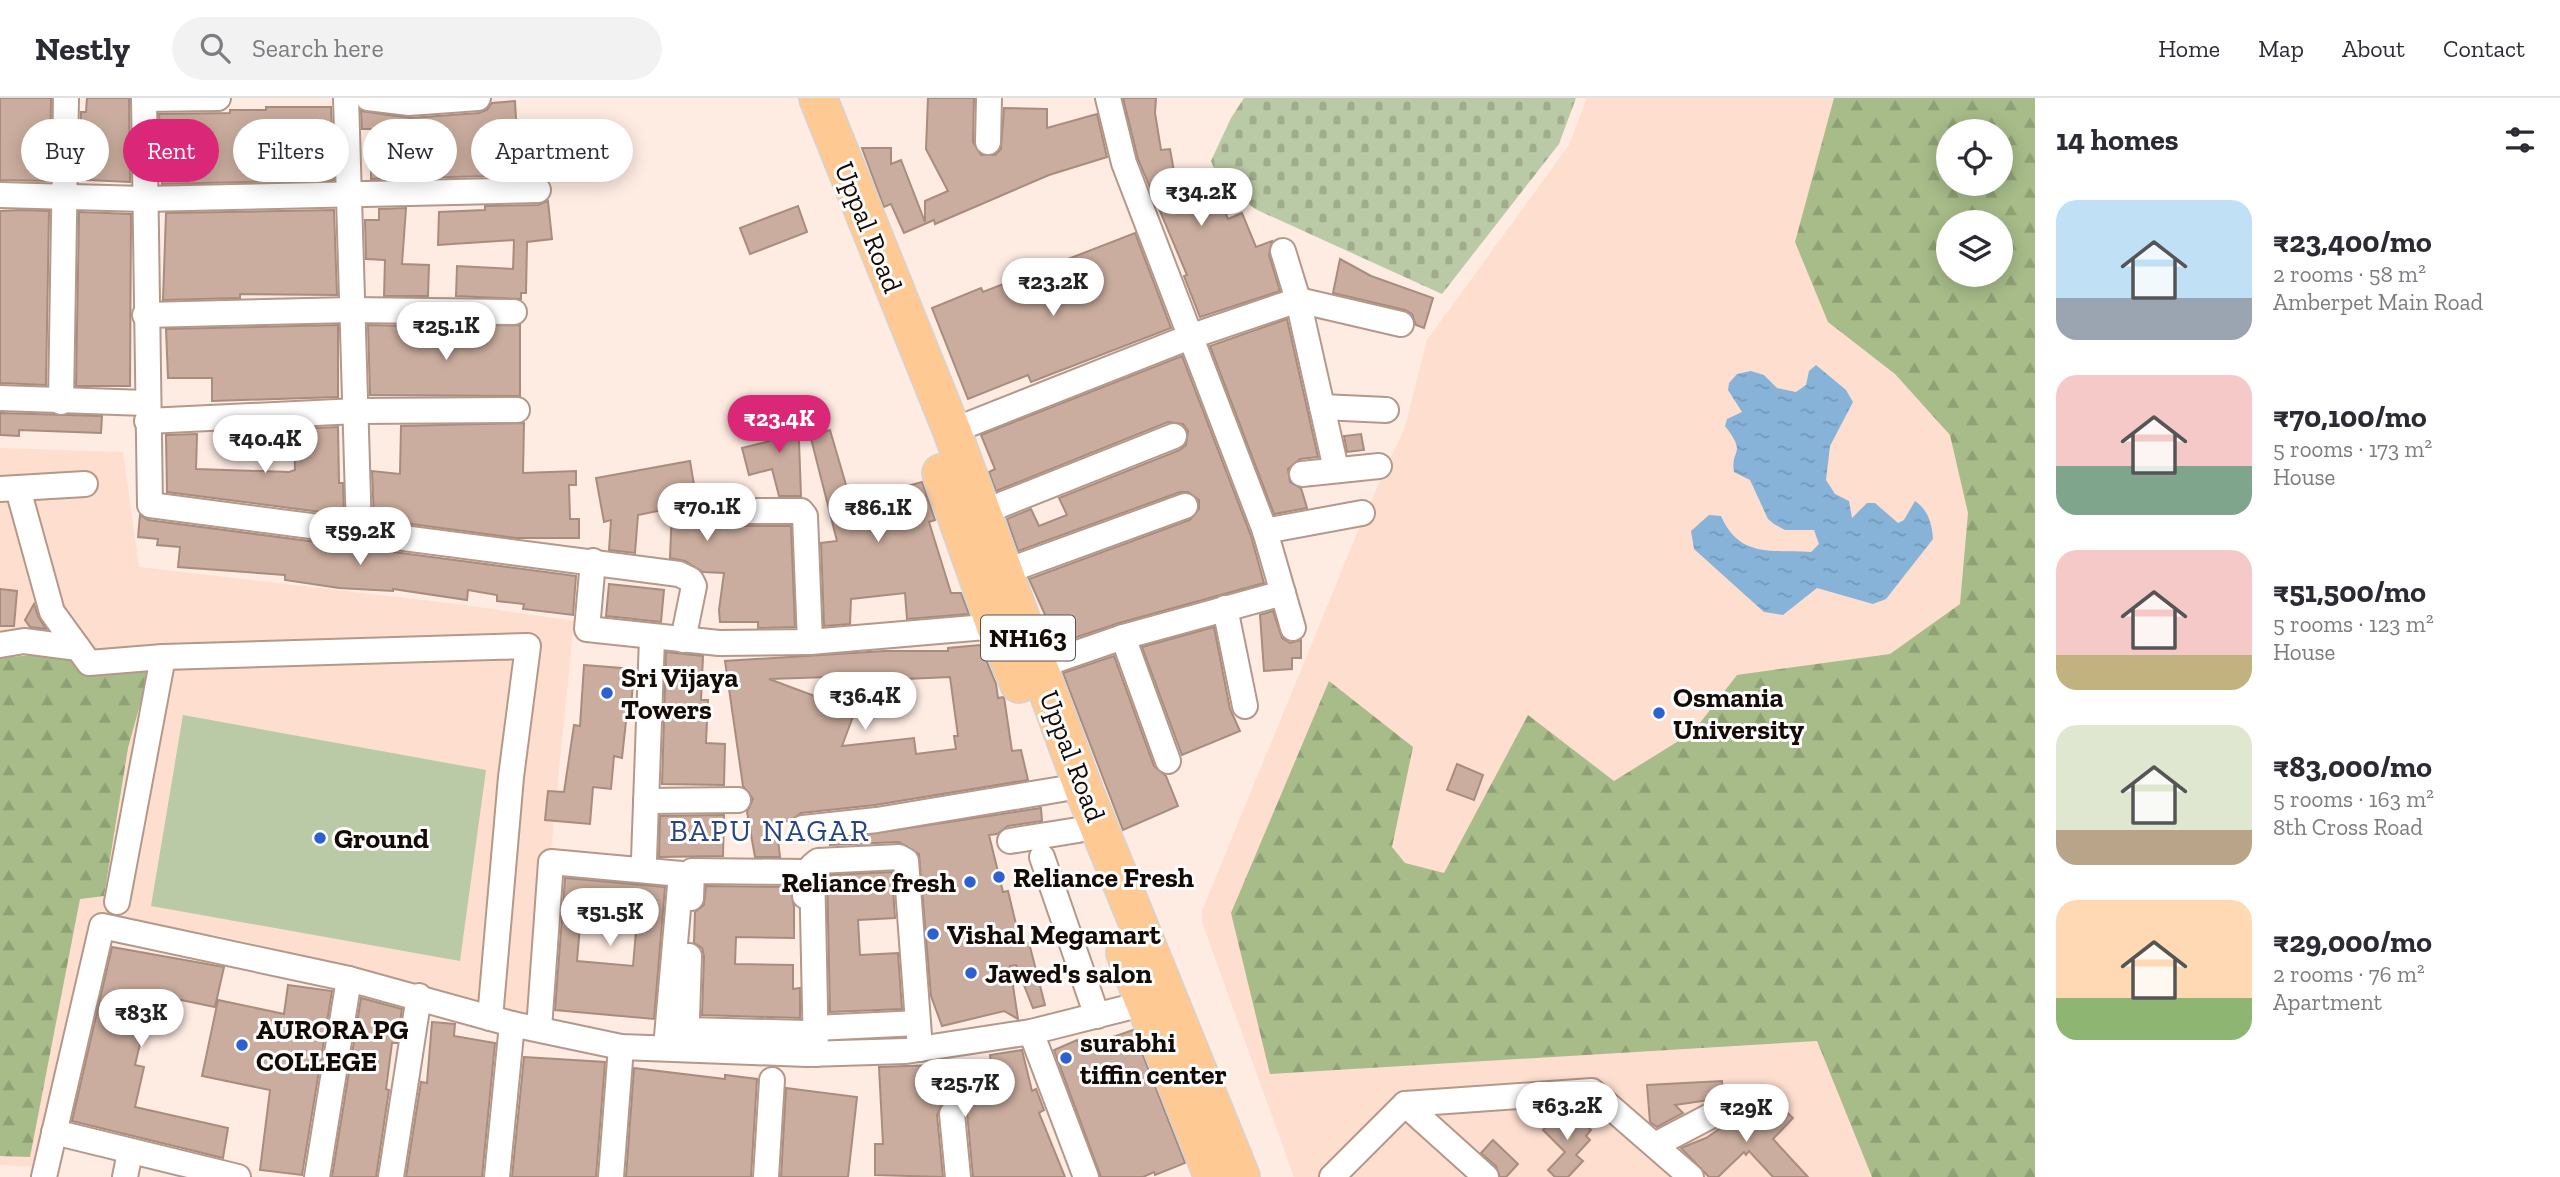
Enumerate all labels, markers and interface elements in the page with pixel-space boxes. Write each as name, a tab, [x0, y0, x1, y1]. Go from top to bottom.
search box	[172, 17, 662, 80]
text: Nestly	[35, 29, 130, 68]
icon: search	[196, 29, 234, 67]
text: Search here	[252, 32, 384, 64]
text: Home	[2158, 34, 2220, 63]
text: Map	[2258, 34, 2304, 63]
text: About	[2342, 34, 2405, 63]
text: Contact	[2443, 34, 2525, 63]
chip: Buy	[21, 119, 109, 182]
chip: Rent	[123, 119, 219, 182]
chip: Filters	[233, 119, 349, 182]
chip: New	[363, 119, 457, 182]
chip: Apartment	[471, 119, 633, 182]
map controls	[1936, 119, 2013, 287]
button: locate	[1936, 119, 2013, 196]
icon: filters	[2501, 121, 2539, 159]
text: 14 homes	[2056, 122, 2179, 158]
street label: Uppal Road	[827, 157, 910, 297]
pin: ₹34.2K	[1144, 169, 1258, 228]
text: ₹34.2K	[1166, 177, 1236, 205]
button: layers	[1936, 210, 2013, 287]
text: ₹23,400/mo	[2273, 224, 2432, 260]
icon: home	[2112, 228, 2196, 312]
pin: ₹23.2K	[996, 258, 1110, 318]
text: 2 rooms · 58 m²	[2273, 260, 2426, 288]
text: ₹23.2K	[1018, 267, 1088, 295]
text: Amberpet Main Road	[2273, 288, 2483, 316]
pin: ₹25.1K	[389, 302, 503, 362]
text: ₹25.1K	[413, 311, 479, 339]
pin: ₹23.4K	[722, 396, 836, 455]
text: ₹70,100/mo	[2273, 399, 2427, 435]
icon: home	[2112, 403, 2196, 487]
text: ₹23.4K	[744, 404, 814, 432]
pin: ₹40.4K	[208, 416, 322, 475]
text: ₹40.4K	[229, 424, 301, 452]
text: 5 rooms · 173 m²	[2273, 435, 2432, 463]
text: House	[2273, 463, 2335, 491]
pin: ₹70.1K	[650, 484, 764, 543]
pin: ₹86.1K	[821, 484, 935, 544]
text: ₹70.1K	[673, 492, 741, 520]
text: ₹86.1K	[844, 493, 912, 521]
pin: ₹59.2K	[303, 508, 417, 567]
text: ₹59.2K	[325, 516, 395, 544]
text: ₹51,500/mo	[2273, 574, 2426, 610]
icon: home	[2112, 578, 2196, 662]
text: 5 rooms · 123 m²	[2273, 610, 2434, 638]
road number: NH163	[981, 616, 1075, 660]
text: House	[2273, 638, 2335, 666]
place label: Sri Vijaya Towers	[621, 661, 738, 726]
pin: ₹36.4K	[808, 672, 922, 732]
text: ₹36.4K	[830, 681, 900, 709]
place label: Osmania University	[1673, 681, 1804, 746]
marker: Sri Vijaya Towers	[599, 685, 615, 701]
street label: Uppal Road	[1032, 686, 1113, 826]
marker: Osmania University	[1651, 705, 1667, 721]
text: ₹83,000/mo	[2273, 749, 2432, 785]
icon: home	[2112, 753, 2196, 837]
text: 5 rooms · 163 m²	[2273, 785, 2434, 813]
district label: BAPU NAGAR	[669, 813, 871, 849]
text: 8th Cross Road	[2273, 813, 2423, 841]
place label: Ground	[334, 822, 429, 855]
marker: Ground	[312, 830, 328, 846]
place label: Reliance Fresh	[1013, 861, 1194, 894]
place label: Reliance fresh	[781, 866, 956, 899]
marker: Reliance Fresh	[991, 869, 1007, 885]
marker: Reliance fresh	[962, 874, 978, 890]
pin: ₹51.5K	[553, 888, 667, 948]
text: ₹51.5K	[577, 897, 643, 925]
place label: Vishal Megamart	[947, 918, 1162, 951]
text: ₹29,000/mo	[2273, 924, 2432, 960]
marker: Vishal Megamart	[925, 926, 941, 942]
icon: home	[2112, 928, 2196, 1012]
place label: Jawed's salon	[985, 957, 1152, 990]
text: 2 rooms · 76 m²	[2273, 960, 2425, 988]
marker: Jawed's salon	[963, 965, 979, 981]
text: Apartment	[2273, 988, 2382, 1016]
pin: ₹83K	[100, 990, 182, 1049]
text: ₹83K	[115, 998, 167, 1026]
place label: AURORA PG COLLEGE	[256, 1013, 409, 1078]
place label: surabhi tiffin center	[1080, 1026, 1227, 1091]
marker: AURORA PG COLLEGE	[234, 1037, 250, 1053]
marker: surabhi tiffin center	[1058, 1050, 1074, 1066]
pin: ₹25.7K	[908, 1060, 1022, 1119]
text: ₹25.7K	[931, 1068, 999, 1096]
pin: ₹63.2K	[1510, 1082, 1624, 1142]
pin: ₹29K	[1705, 1084, 1787, 1144]
text: ₹63.2K	[1532, 1091, 1602, 1119]
text: ₹29K	[1720, 1093, 1772, 1121]

